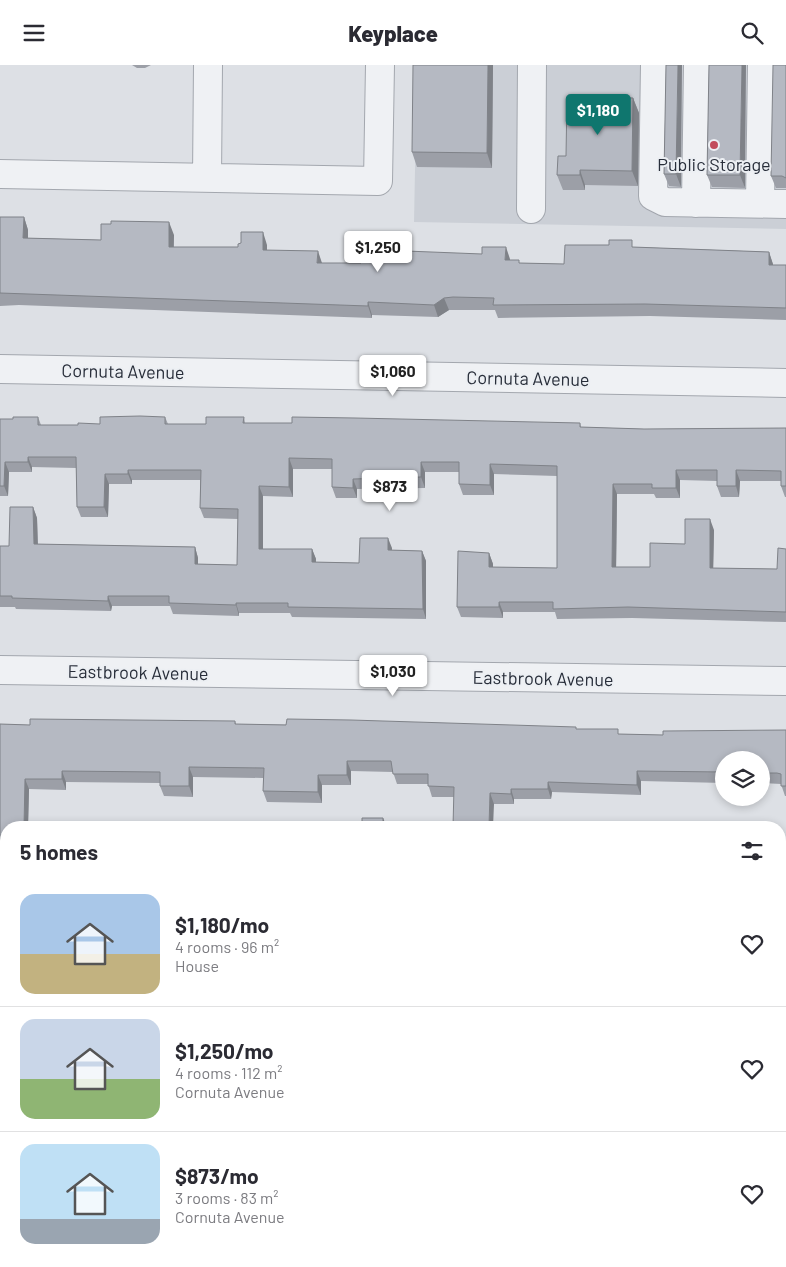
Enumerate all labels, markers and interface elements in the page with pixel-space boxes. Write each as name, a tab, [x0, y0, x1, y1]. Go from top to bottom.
icon: menu	[20, 19, 48, 47]
icon: search	[738, 19, 766, 47]
text: Keyplace	[348, 20, 438, 46]
pin: $1,180	[557, 93, 639, 136]
text: $1,180	[577, 100, 619, 119]
marker: Public Storage	[708, 139, 720, 151]
place label: Public Storage	[657, 153, 771, 175]
pin: $1,250	[337, 231, 419, 273]
text: $1,250	[355, 237, 401, 256]
pin: $1,060	[352, 355, 434, 397]
street label: Cornuta Avenue	[61, 359, 185, 383]
text: $1,060	[370, 361, 416, 380]
street label: Cornuta Avenue	[466, 366, 590, 390]
pin: $873	[360, 469, 420, 512]
text: $873	[373, 476, 407, 495]
pin: $1,030	[352, 655, 434, 697]
street label: Eastbrook Avenue	[67, 660, 209, 684]
text: $1,030	[370, 661, 416, 680]
street label: Eastbrook Avenue	[472, 666, 614, 690]
map controls	[715, 751, 770, 806]
button: layers	[715, 751, 770, 806]
icon: filters	[738, 837, 766, 865]
text: 5 homes	[20, 839, 98, 864]
text: $1,180/mo	[175, 912, 269, 937]
icon: home	[60, 914, 120, 974]
icon: heart	[738, 930, 766, 958]
text: 4 rooms · 96 m²	[175, 937, 279, 956]
text: House	[175, 956, 219, 975]
text: $1,250/mo	[175, 1038, 274, 1063]
icon: home	[60, 1039, 120, 1099]
icon: heart	[738, 1055, 766, 1083]
text: 4 rooms · 112 m²	[175, 1063, 282, 1082]
text: Cornuta Avenue	[175, 1082, 285, 1101]
text: $873/mo	[175, 1163, 259, 1188]
icon: home	[60, 1164, 120, 1224]
icon: heart	[738, 1180, 766, 1208]
text: 3 rooms · 83 m²	[175, 1188, 279, 1207]
text: Cornuta Avenue	[175, 1207, 285, 1226]

